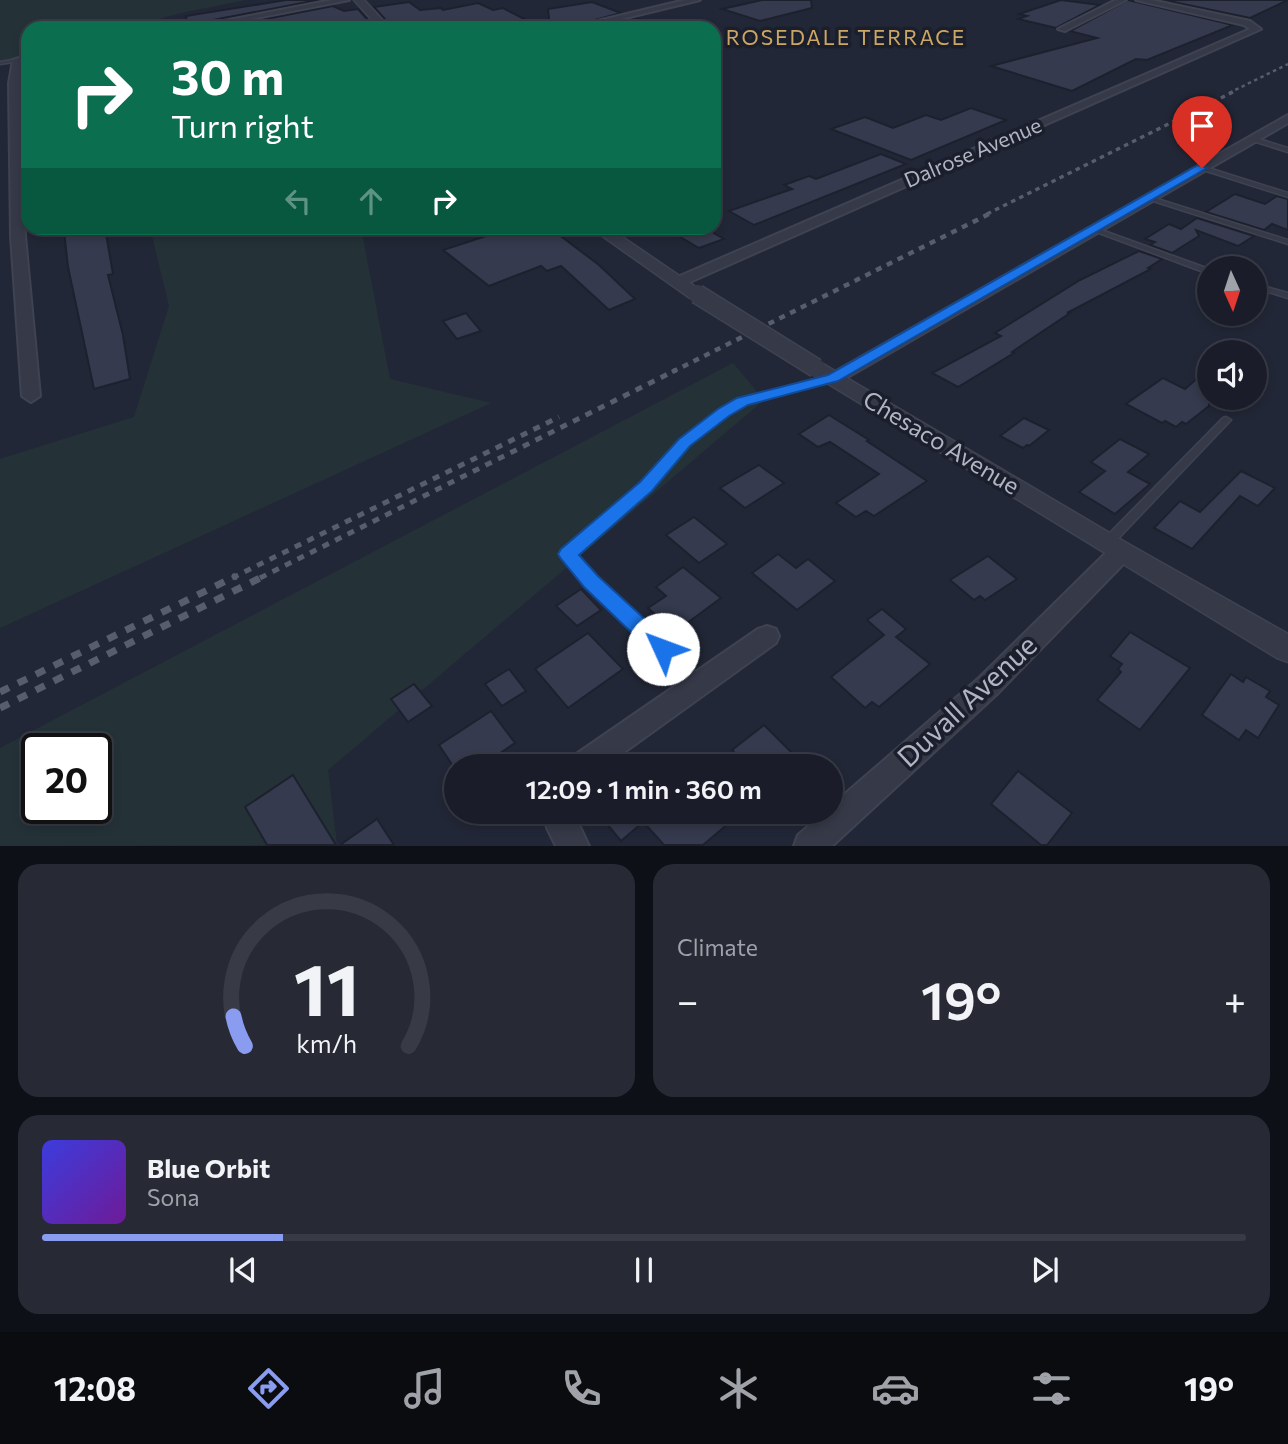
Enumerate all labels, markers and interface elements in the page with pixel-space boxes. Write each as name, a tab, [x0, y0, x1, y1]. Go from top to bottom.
district label: ROSEDALE TERRACE	[726, 24, 966, 49]
text: 30 m	[171, 45, 284, 105]
icon: right	[56, 49, 147, 140]
pin	[1172, 96, 1232, 168]
text: Turn right	[171, 105, 314, 145]
icon: arrive	[1183, 107, 1221, 145]
street label: Dalrose Avenue	[900, 111, 1045, 192]
icon: left	[279, 182, 317, 220]
icon: ahead	[352, 182, 390, 220]
icon: right	[425, 182, 463, 220]
north arrow	[1197, 256, 1267, 326]
map controls	[1197, 256, 1267, 410]
button: sound	[1197, 340, 1267, 410]
street label: Chesaco Avenue	[858, 384, 1025, 500]
position arrow	[626, 612, 700, 686]
street label: Duvall Avenue	[890, 627, 1043, 773]
speed limit sign: 20	[21, 733, 112, 824]
text: 12:09 · 1 min · 360 m	[525, 773, 762, 804]
text: Climate	[677, 933, 758, 961]
text: 11	[294, 943, 359, 1032]
text: 19°	[921, 967, 1001, 1031]
text: −	[677, 976, 699, 1023]
text: +	[1224, 976, 1246, 1023]
text: km/h	[296, 1028, 357, 1058]
text: Blue Orbit	[147, 1152, 270, 1183]
text: Sona	[147, 1183, 199, 1211]
icon: previous	[224, 1251, 262, 1289]
icon: pause	[625, 1251, 663, 1289]
icon: next	[1026, 1251, 1064, 1289]
icon: directions	[244, 1364, 293, 1413]
icon: music	[400, 1364, 449, 1413]
icon: phone	[557, 1364, 606, 1413]
icon: climate	[714, 1364, 763, 1413]
icon: car	[871, 1364, 920, 1413]
icon: filters	[1027, 1364, 1076, 1413]
text: 12:08	[54, 1368, 136, 1408]
text: 19°	[1184, 1368, 1234, 1408]

